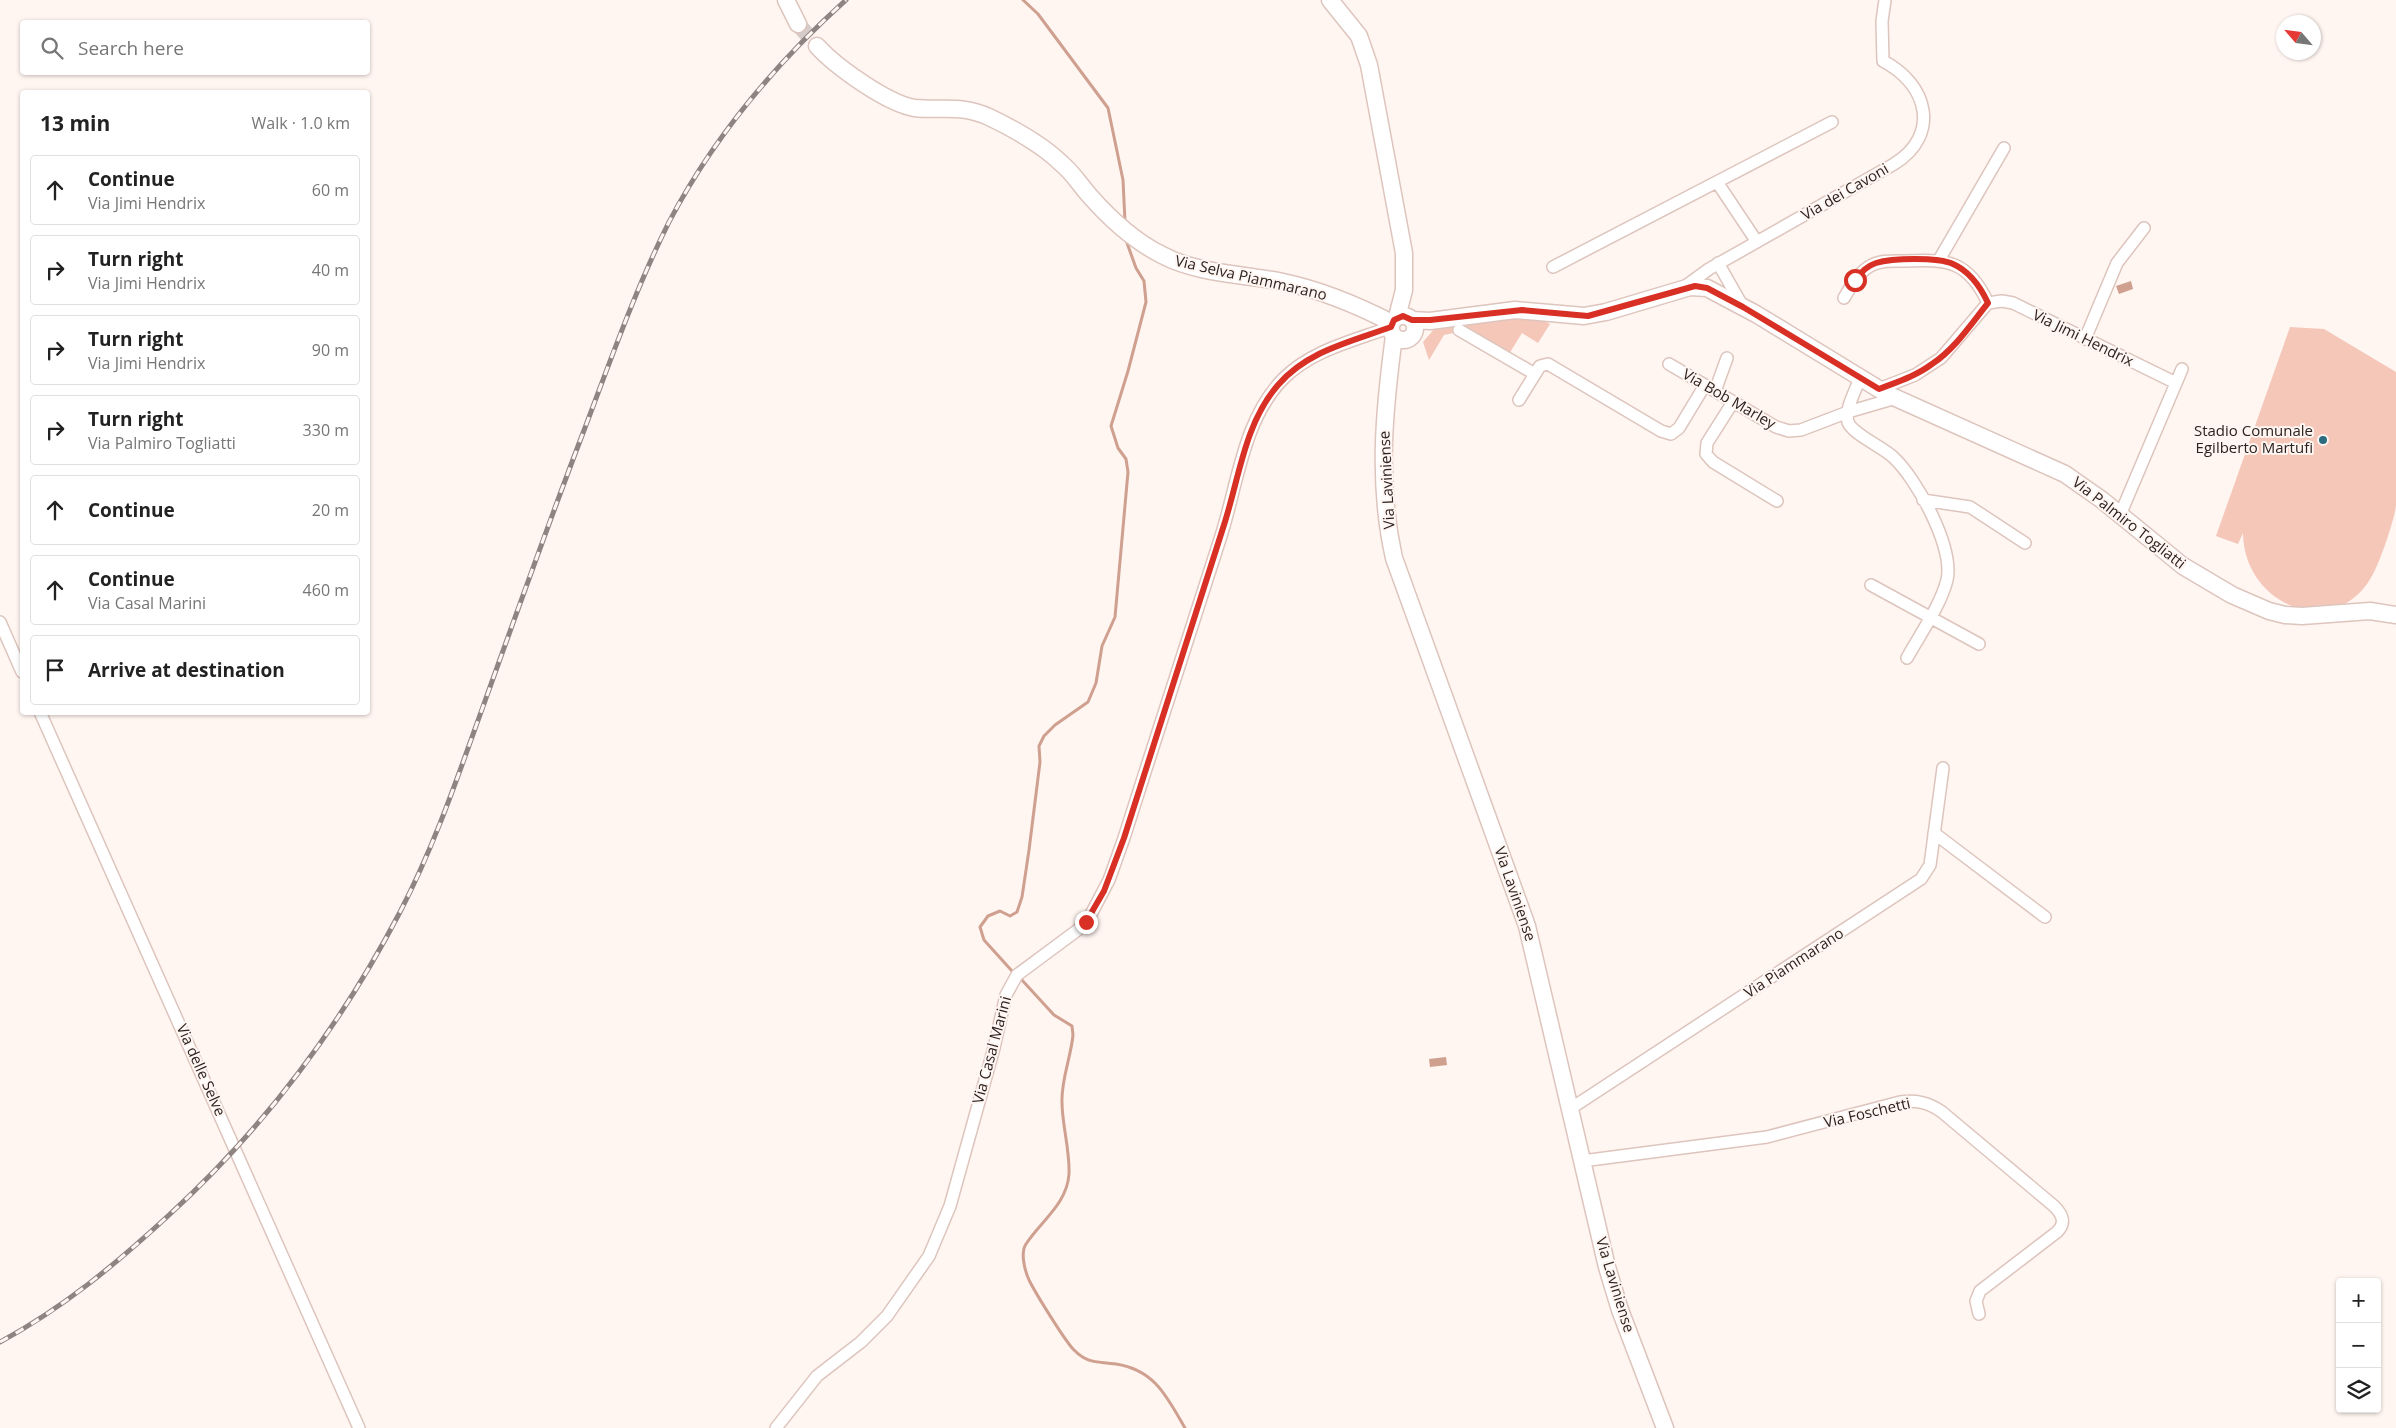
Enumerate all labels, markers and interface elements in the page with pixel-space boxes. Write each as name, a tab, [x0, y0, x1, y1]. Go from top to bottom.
north arrow	[2276, 15, 2321, 60]
search box	[20, 20, 370, 75]
icon: search	[38, 34, 66, 62]
text: Search here	[78, 35, 184, 61]
text: 13 min	[40, 109, 110, 137]
text: Walk · 1.0 km	[252, 112, 350, 134]
street label: Via dei Cavoni	[1797, 158, 1892, 224]
text: Continue	[88, 166, 175, 192]
icon: ahead	[41, 176, 69, 204]
text: 60 m	[312, 179, 349, 201]
text: Via Jimi Hendrix	[88, 192, 205, 214]
text: Turn right	[88, 246, 183, 272]
street label: Via Selva Piammarano	[1173, 250, 1329, 304]
icon: right	[41, 256, 69, 284]
text: 40 m	[312, 259, 349, 281]
route start	[1844, 269, 1867, 292]
text: Via Jimi Hendrix	[88, 272, 205, 294]
street label: Via Jimi Hendrix	[2030, 304, 2137, 370]
text: Turn right	[88, 326, 183, 352]
icon: right	[41, 336, 69, 364]
text: 90 m	[312, 339, 349, 361]
text: Via Jimi Hendrix	[88, 352, 205, 374]
street label: Via Bob Marley	[1679, 363, 1780, 433]
text: Turn right	[88, 406, 183, 432]
icon: right	[41, 416, 69, 444]
text: 330 m	[303, 419, 349, 441]
place label: Stadio Comunale Egilberto Martufi	[2194, 420, 2313, 457]
street label: Via Laviniense	[1373, 430, 1399, 530]
text: Via Palmiro Togliatti	[88, 432, 236, 454]
marker: Stadio Comunale Egilberto Martufi	[2317, 434, 2329, 446]
street label: Via Palmiro Togliatti	[2069, 472, 2190, 573]
icon: ahead	[41, 496, 69, 524]
text: Continue	[88, 497, 175, 523]
text: 20 m	[312, 499, 349, 521]
text: Continue	[88, 566, 175, 592]
icon: ahead	[41, 576, 69, 604]
text: 460 m	[303, 579, 349, 601]
text: Via Casal Marini	[88, 592, 206, 614]
icon: arrive	[41, 656, 69, 684]
text: Arrive at destination	[88, 657, 285, 683]
street label: Via Laviniense	[1490, 844, 1541, 944]
route end	[1075, 911, 1098, 934]
street label: Via Piammarano	[1740, 922, 1847, 1002]
street label: Via Casal Marini	[967, 994, 1015, 1106]
street label: Via delle Selve	[173, 1020, 231, 1119]
street label: Via Foschetti	[1822, 1092, 1912, 1132]
street label: Via Laviniense	[1592, 1235, 1640, 1335]
map controls	[2336, 1278, 2381, 1413]
button: +	[2336, 1278, 2381, 1323]
button: −	[2336, 1323, 2381, 1368]
button: layers	[2336, 1368, 2381, 1413]

